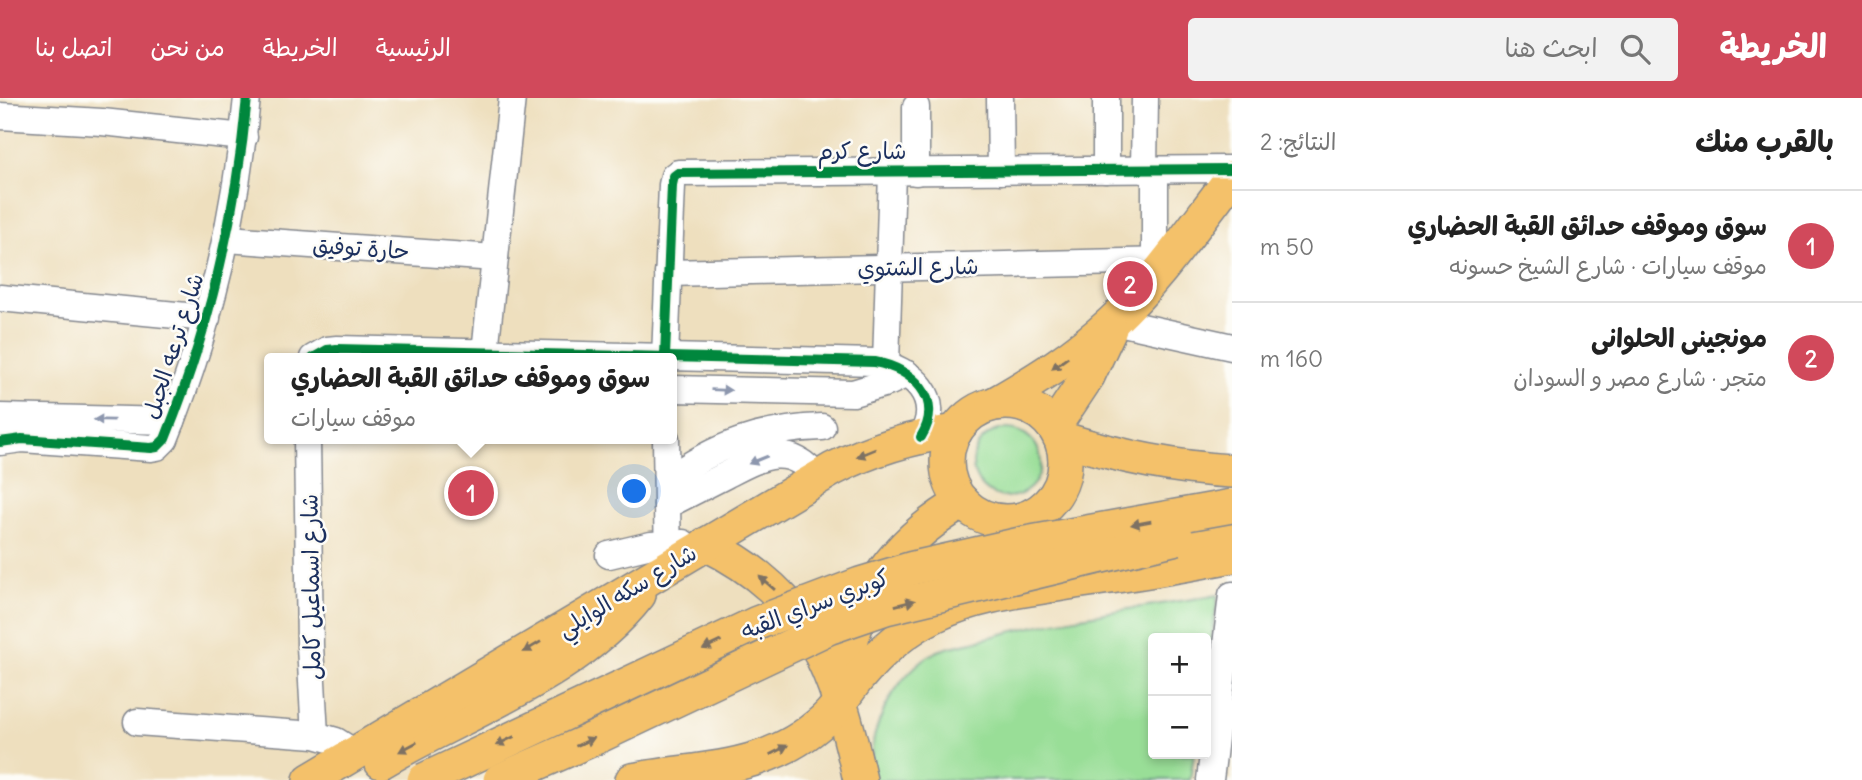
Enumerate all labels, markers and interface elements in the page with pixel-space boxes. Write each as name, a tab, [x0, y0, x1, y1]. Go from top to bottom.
search box	[1188, 18, 1678, 81]
text: الخريطة	[1720, 25, 1827, 67]
icon: search	[1616, 30, 1654, 68]
text: ابحث هنا	[1504, 31, 1598, 64]
text: اتصل بنا	[35, 32, 113, 62]
text: من نحن	[151, 32, 225, 62]
text: الخريطة	[263, 32, 338, 62]
text: الرئيسية	[376, 32, 451, 62]
text: بالقرب منك	[1695, 122, 1834, 160]
text: النتائج: 2	[1260, 127, 1336, 156]
street label: شارع كرم	[817, 136, 907, 169]
text: سوق وموقف حدائق القبة الحضاري	[1408, 209, 1767, 242]
street label: حارة توفيق	[311, 230, 411, 265]
text: 50 m	[1260, 232, 1314, 261]
text: 1	[1806, 232, 1816, 261]
street label: شارع الشتوي	[857, 251, 979, 285]
text: موقف سيارات · شارع الشيخ حسونه	[1449, 251, 1767, 280]
pin: 2	[1107, 258, 1153, 310]
street label: شارع ترعه الجبل	[135, 269, 212, 423]
text: مونجينى الحلوانى	[1591, 321, 1767, 354]
text: 160 m	[1260, 344, 1323, 373]
text: 2	[1805, 344, 1817, 373]
popup	[264, 353, 677, 444]
one-way arrow	[1051, 356, 1069, 370]
text: سوق وموقف حدائق القبة الحضاري	[291, 361, 650, 394]
text: متجر · شارع مصر و السودان	[1513, 363, 1767, 392]
one-way arrow	[710, 385, 732, 396]
text: موقف سيارات	[291, 403, 416, 432]
one-way arrow	[93, 414, 115, 425]
one-way arrow	[856, 448, 877, 459]
one-way arrow	[747, 455, 768, 466]
pin: 1	[448, 467, 494, 519]
your location	[617, 474, 651, 508]
street label: شارع اسماعيل كامل	[294, 494, 329, 680]
one-way arrow	[1130, 517, 1152, 528]
street label: شارع سكه الوايلي	[552, 538, 705, 649]
street label: كوبري سراي القبه	[737, 562, 894, 648]
one-way arrow	[758, 575, 776, 591]
one-way arrow	[894, 597, 916, 608]
map controls	[1148, 633, 1211, 759]
button: +	[1148, 633, 1211, 696]
one-way arrow	[701, 639, 722, 650]
one-way arrow	[522, 641, 541, 654]
button: −	[1148, 696, 1211, 759]
one-way arrow	[495, 736, 516, 747]
one-way arrow	[575, 736, 595, 748]
one-way arrow	[398, 741, 418, 753]
one-way arrow	[769, 744, 789, 755]

